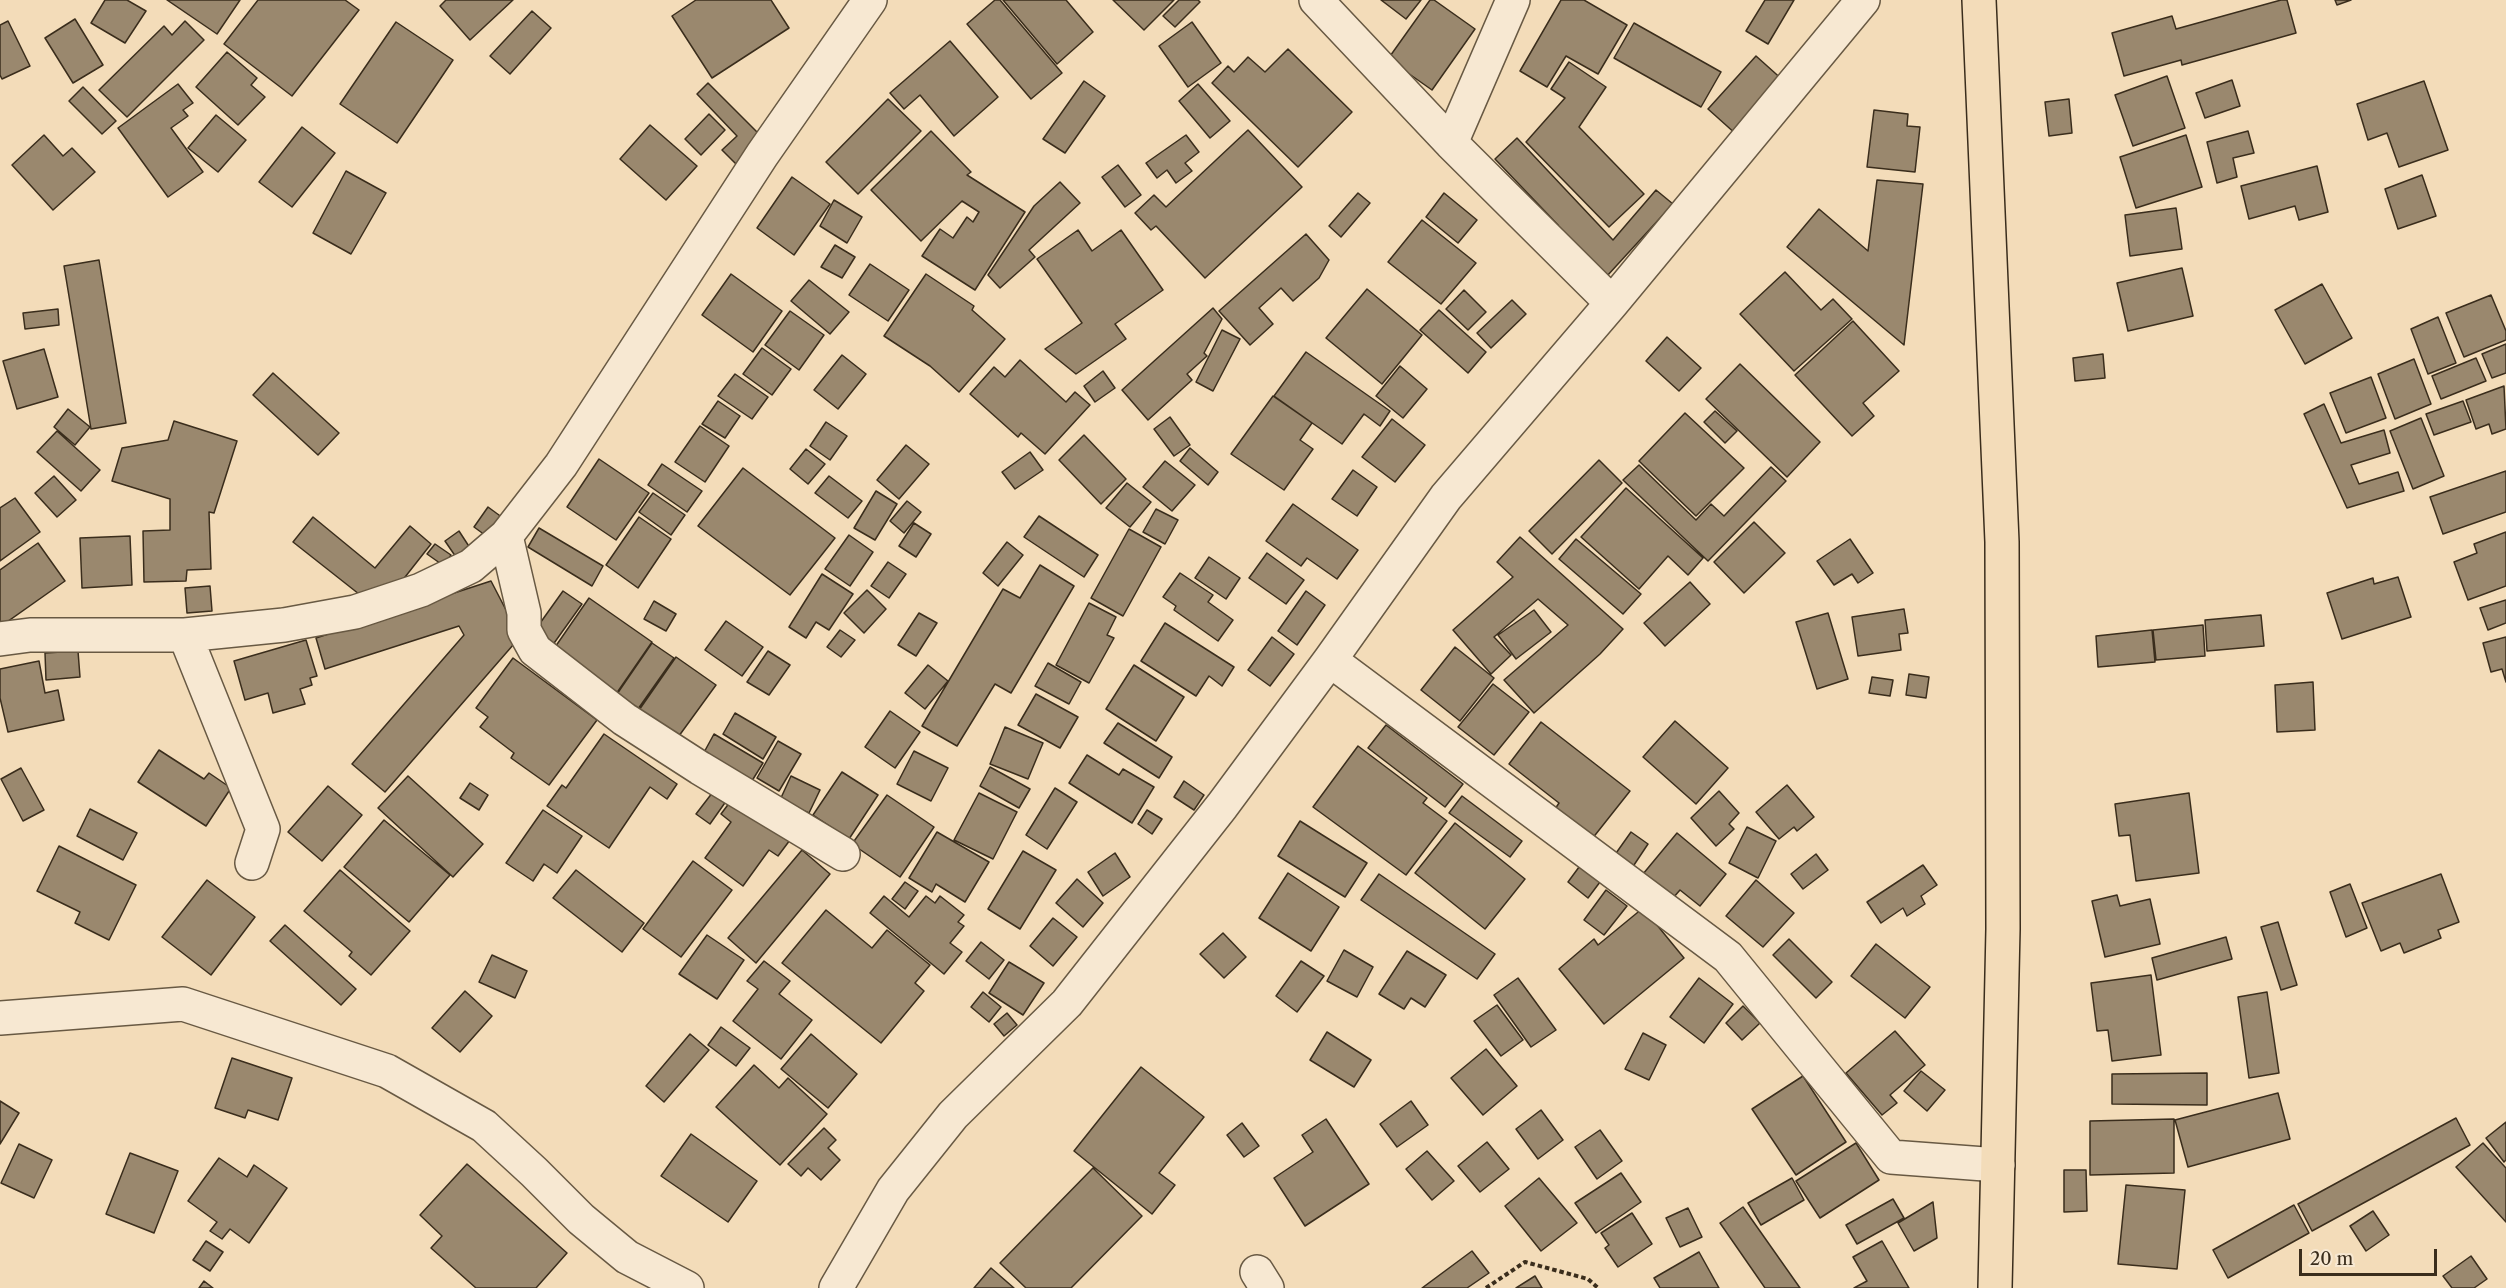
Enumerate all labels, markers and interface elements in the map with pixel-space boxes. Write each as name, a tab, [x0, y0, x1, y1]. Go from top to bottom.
scale bar	[2302, 1237, 2440, 1275]
text: 20 m	[2310, 1248, 2353, 1270]

